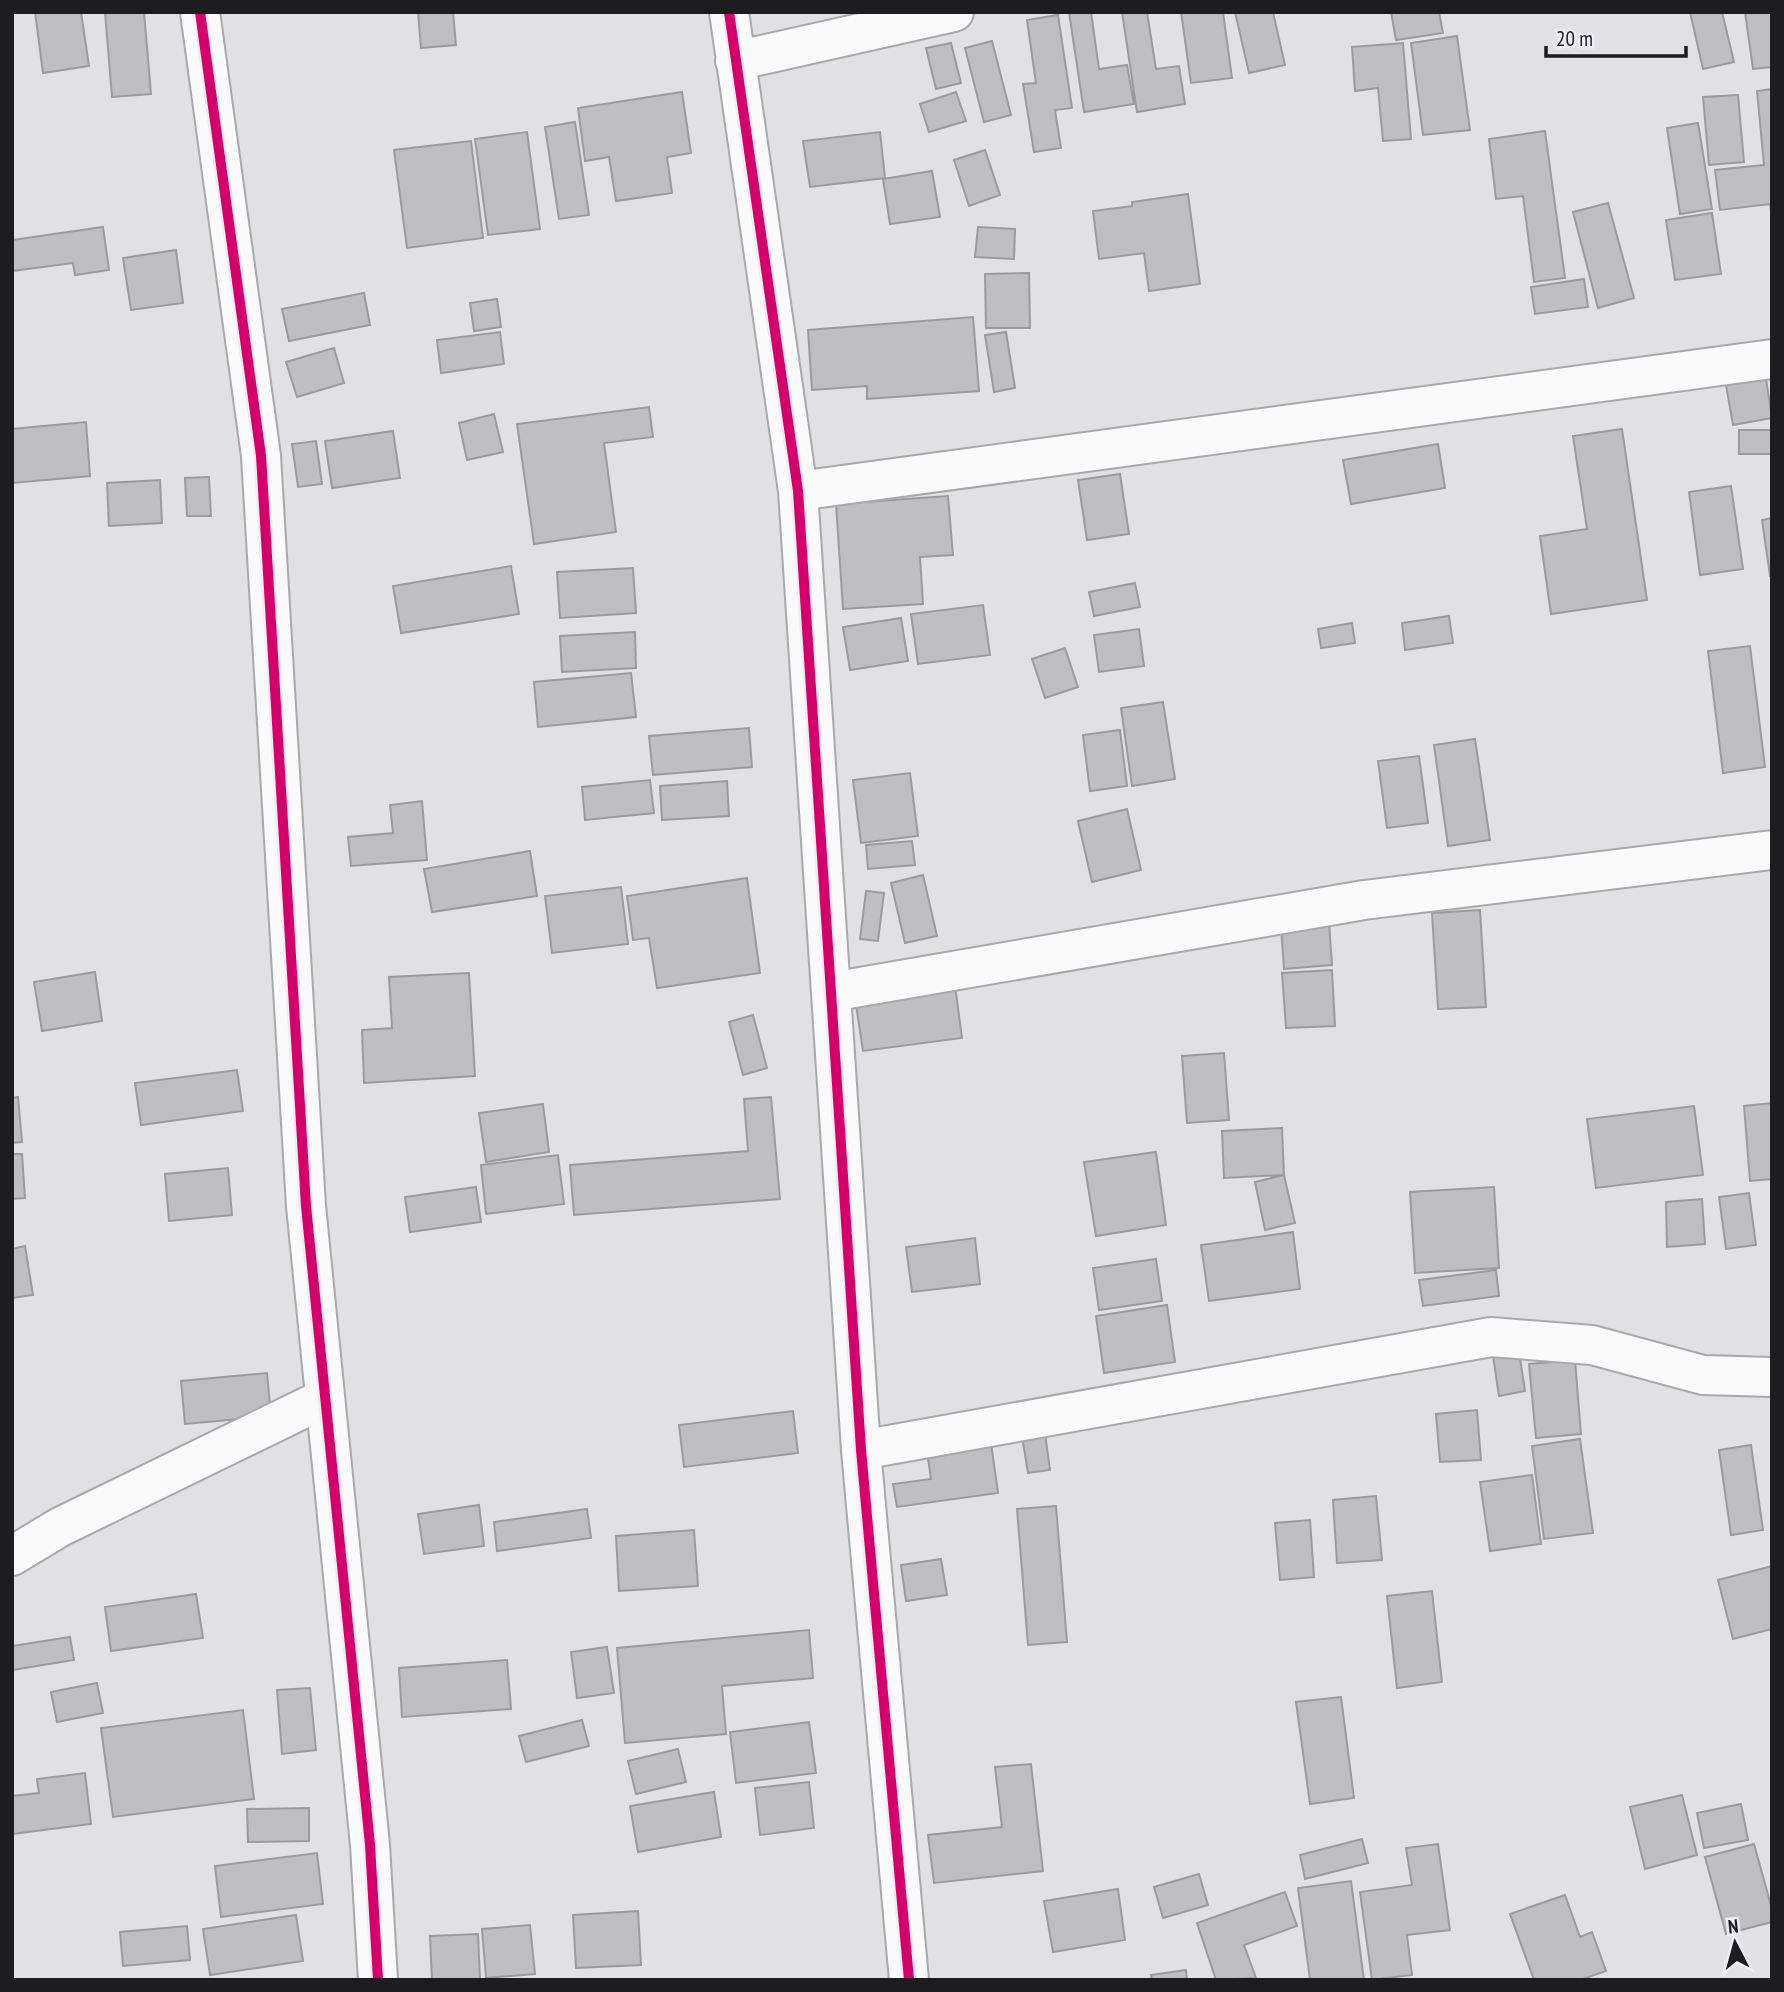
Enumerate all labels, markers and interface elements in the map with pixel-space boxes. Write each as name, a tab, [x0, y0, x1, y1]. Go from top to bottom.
scale bar	[1546, 14, 1686, 58]
text: 20 m	[1556, 25, 1593, 52]
north arrow	[1700, 1908, 1770, 1978]
text: N	[1727, 1914, 1740, 1939]

